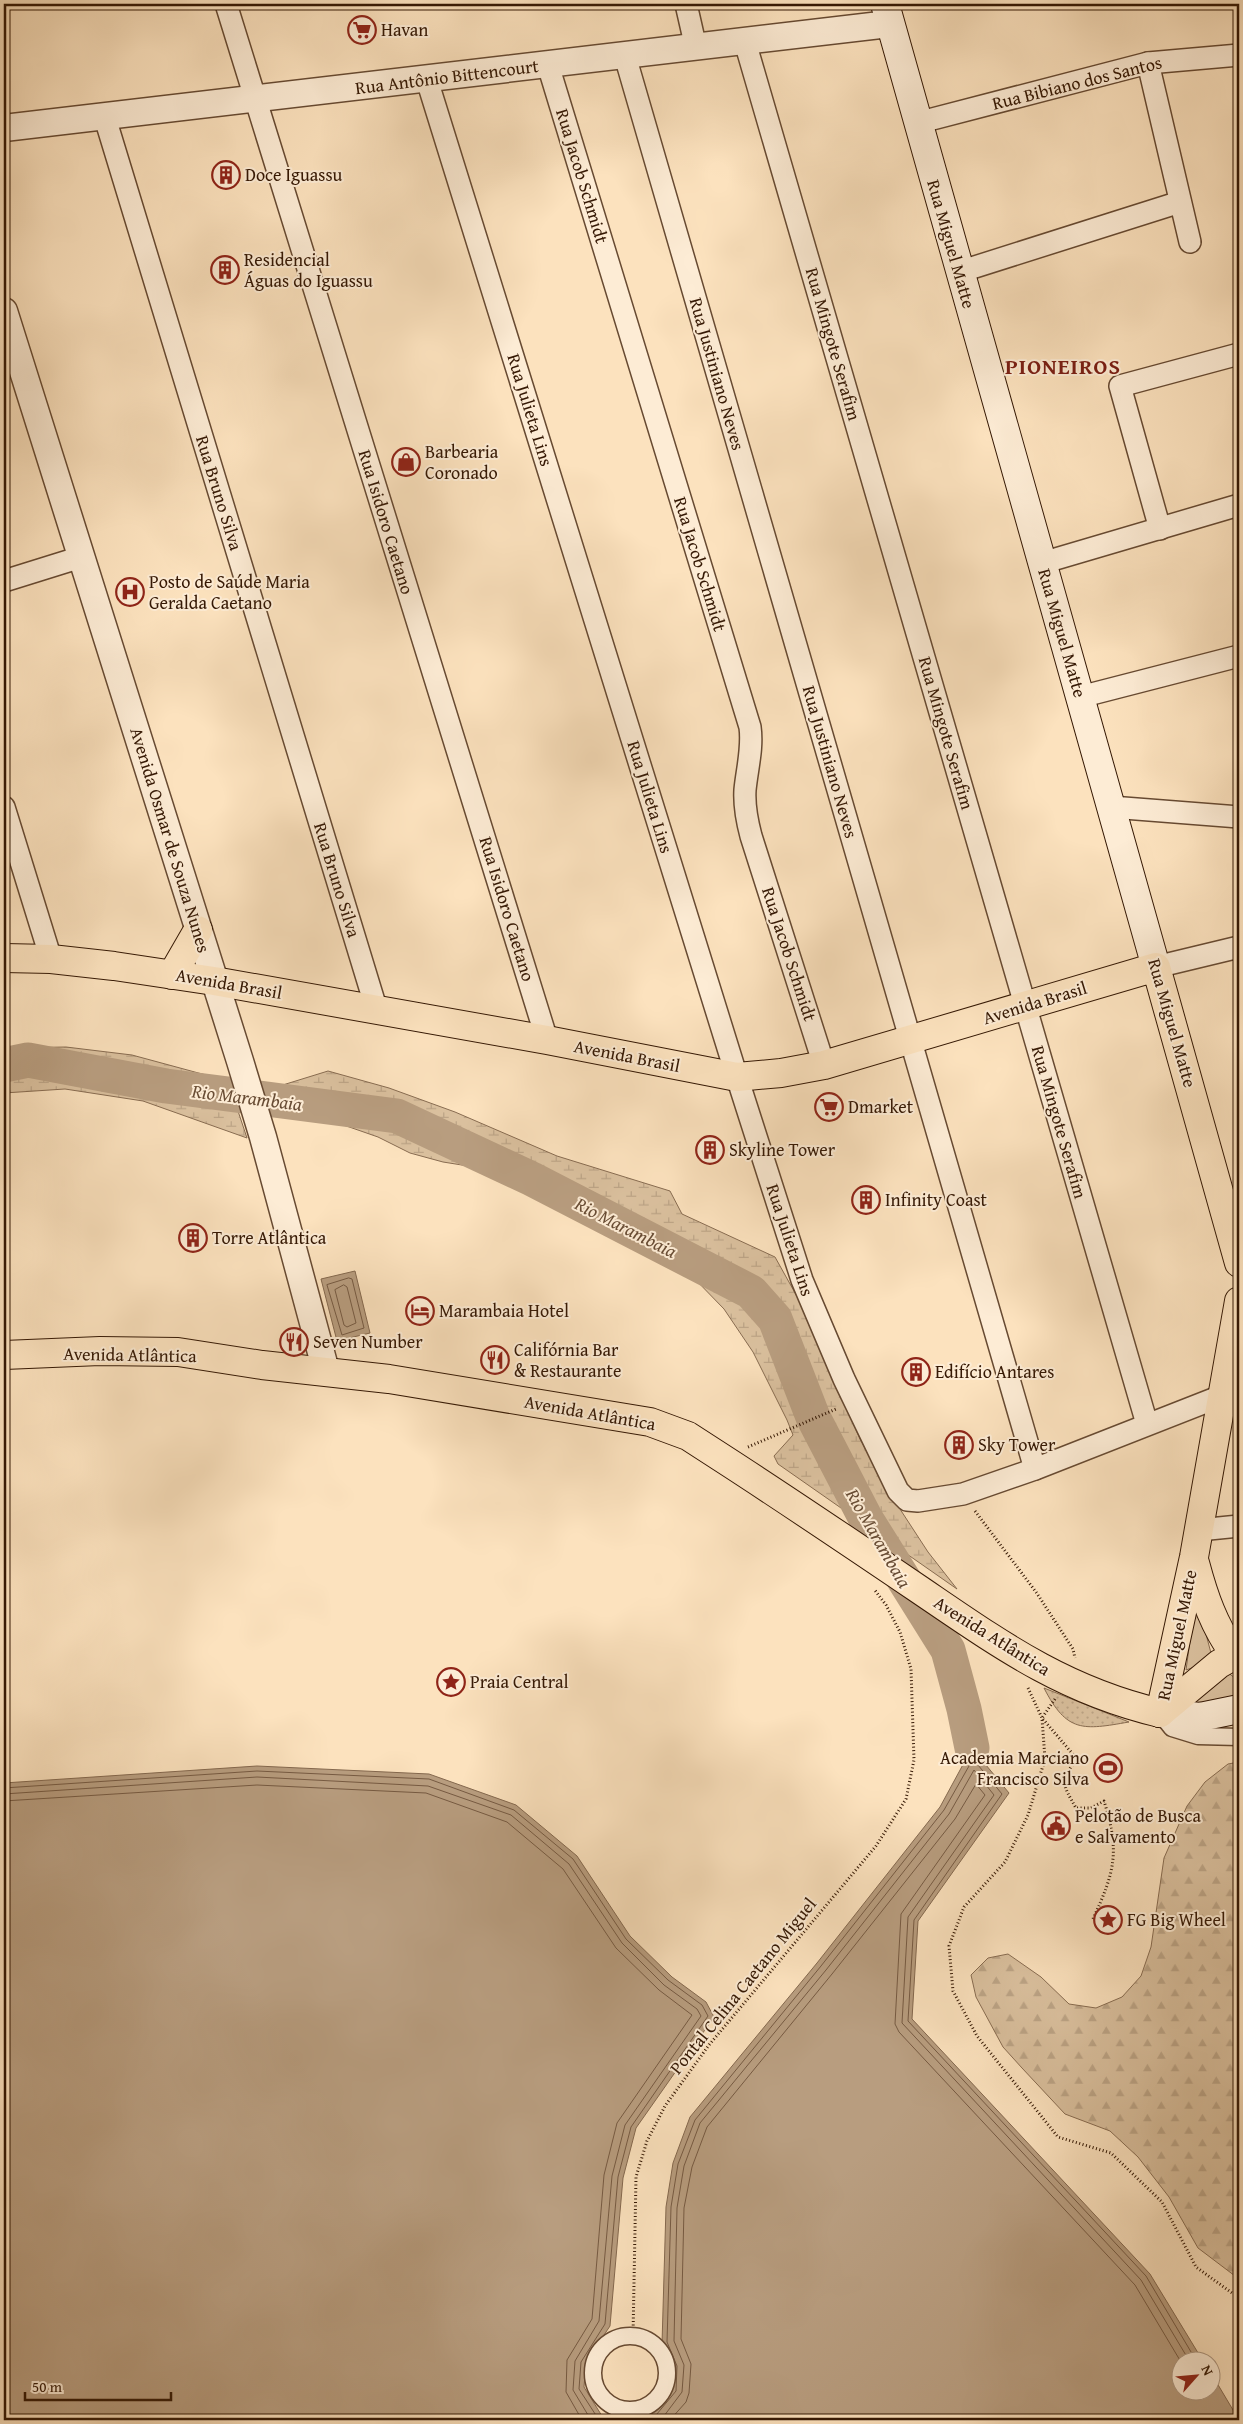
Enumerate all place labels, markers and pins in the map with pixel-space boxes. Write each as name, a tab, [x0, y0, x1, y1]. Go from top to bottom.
supermarket icon: Havan	[347, 15, 377, 45]
place label: Havan	[381, 16, 428, 43]
building icon: Doce Iguassu	[211, 160, 241, 190]
place label: Doce Iguassu	[245, 161, 343, 188]
place label: Residencial Águas do Iguassu	[244, 246, 373, 294]
building icon: Residencial Águas do Iguassu	[210, 255, 240, 285]
place label: Barbearia Coronado	[425, 438, 499, 486]
shop icon: Barbearia Coronado	[391, 447, 421, 477]
place label: Posto de Saúde Maria Geralda Caetano	[149, 568, 310, 616]
hospital icon: Posto de Saúde Maria Geralda Caetano	[115, 577, 145, 607]
supermarket icon: Dmarket	[814, 1092, 844, 1122]
place label: Dmarket	[848, 1093, 914, 1120]
building icon: Skyline Tower	[695, 1135, 725, 1165]
place label: Skyline Tower	[729, 1136, 836, 1163]
building icon: Infinity Coast	[851, 1185, 881, 1215]
place label: Infinity Coast	[885, 1186, 988, 1213]
building icon: Torre Atlântica	[178, 1223, 208, 1253]
place label: Torre Atlântica	[212, 1224, 327, 1251]
hotel icon: Marambaia Hotel	[405, 1296, 435, 1326]
place label: Marambaia Hotel	[439, 1297, 569, 1324]
restaurant icon: Seven Number	[279, 1327, 309, 1357]
place label: Seven Number	[313, 1328, 423, 1355]
place label: Califórnia Bar & Restaurante	[514, 1336, 621, 1384]
restaurant icon: Califórnia Bar & Restaurante	[480, 1345, 510, 1375]
building icon: Edifício Antares	[901, 1357, 931, 1387]
place label: Edifício Antares	[935, 1358, 1054, 1385]
building icon: Sky Tower	[944, 1430, 974, 1460]
place label: Sky Tower	[978, 1431, 1056, 1458]
place icon: Praia Central	[436, 1667, 466, 1697]
place label: Praia Central	[470, 1668, 568, 1695]
place label: Academia Marciano Francisco Silva	[940, 1744, 1089, 1792]
sports icon: Academia Marciano Francisco Silva	[1093, 1753, 1123, 1783]
place label: Pelotão de Busca e Salvamento	[1075, 1802, 1201, 1850]
public building icon: Pelotão de Busca e Salvamento	[1041, 1811, 1071, 1841]
place icon: FG Big Wheel	[1093, 1905, 1123, 1935]
place label: FG Big Wheel	[1127, 1906, 1226, 1933]

